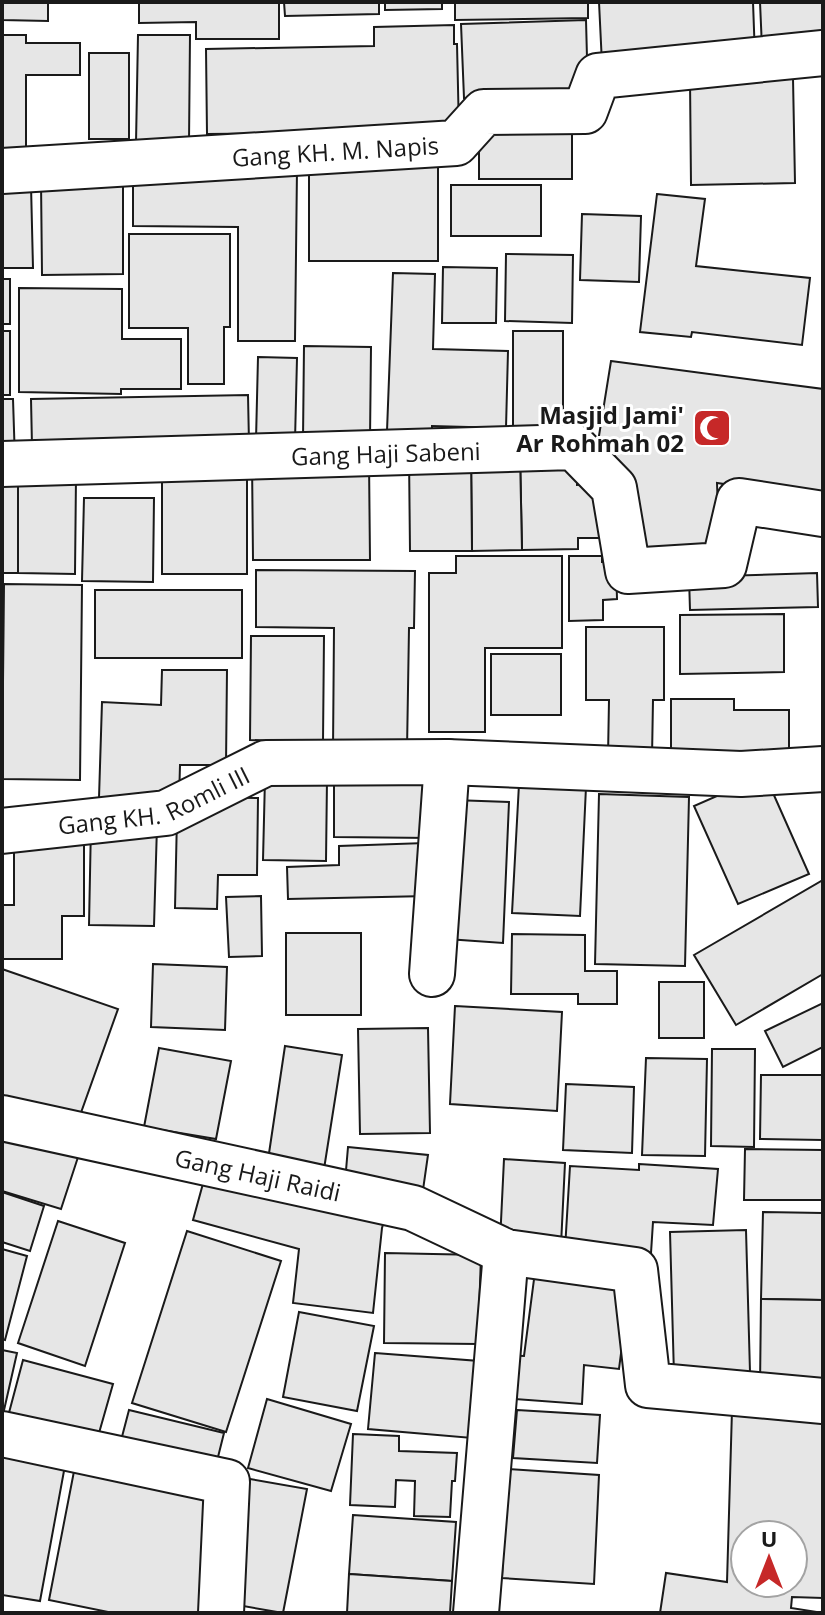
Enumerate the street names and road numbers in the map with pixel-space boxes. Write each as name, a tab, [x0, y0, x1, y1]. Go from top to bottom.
street label: Gang KH. M. Napis	[231, 128, 440, 173]
street label: Gang Haji Sabeni	[291, 433, 481, 472]
street label: Gang KH. Romli III	[56, 758, 255, 841]
street label: Gang Haji Raidi	[172, 1140, 344, 1208]

